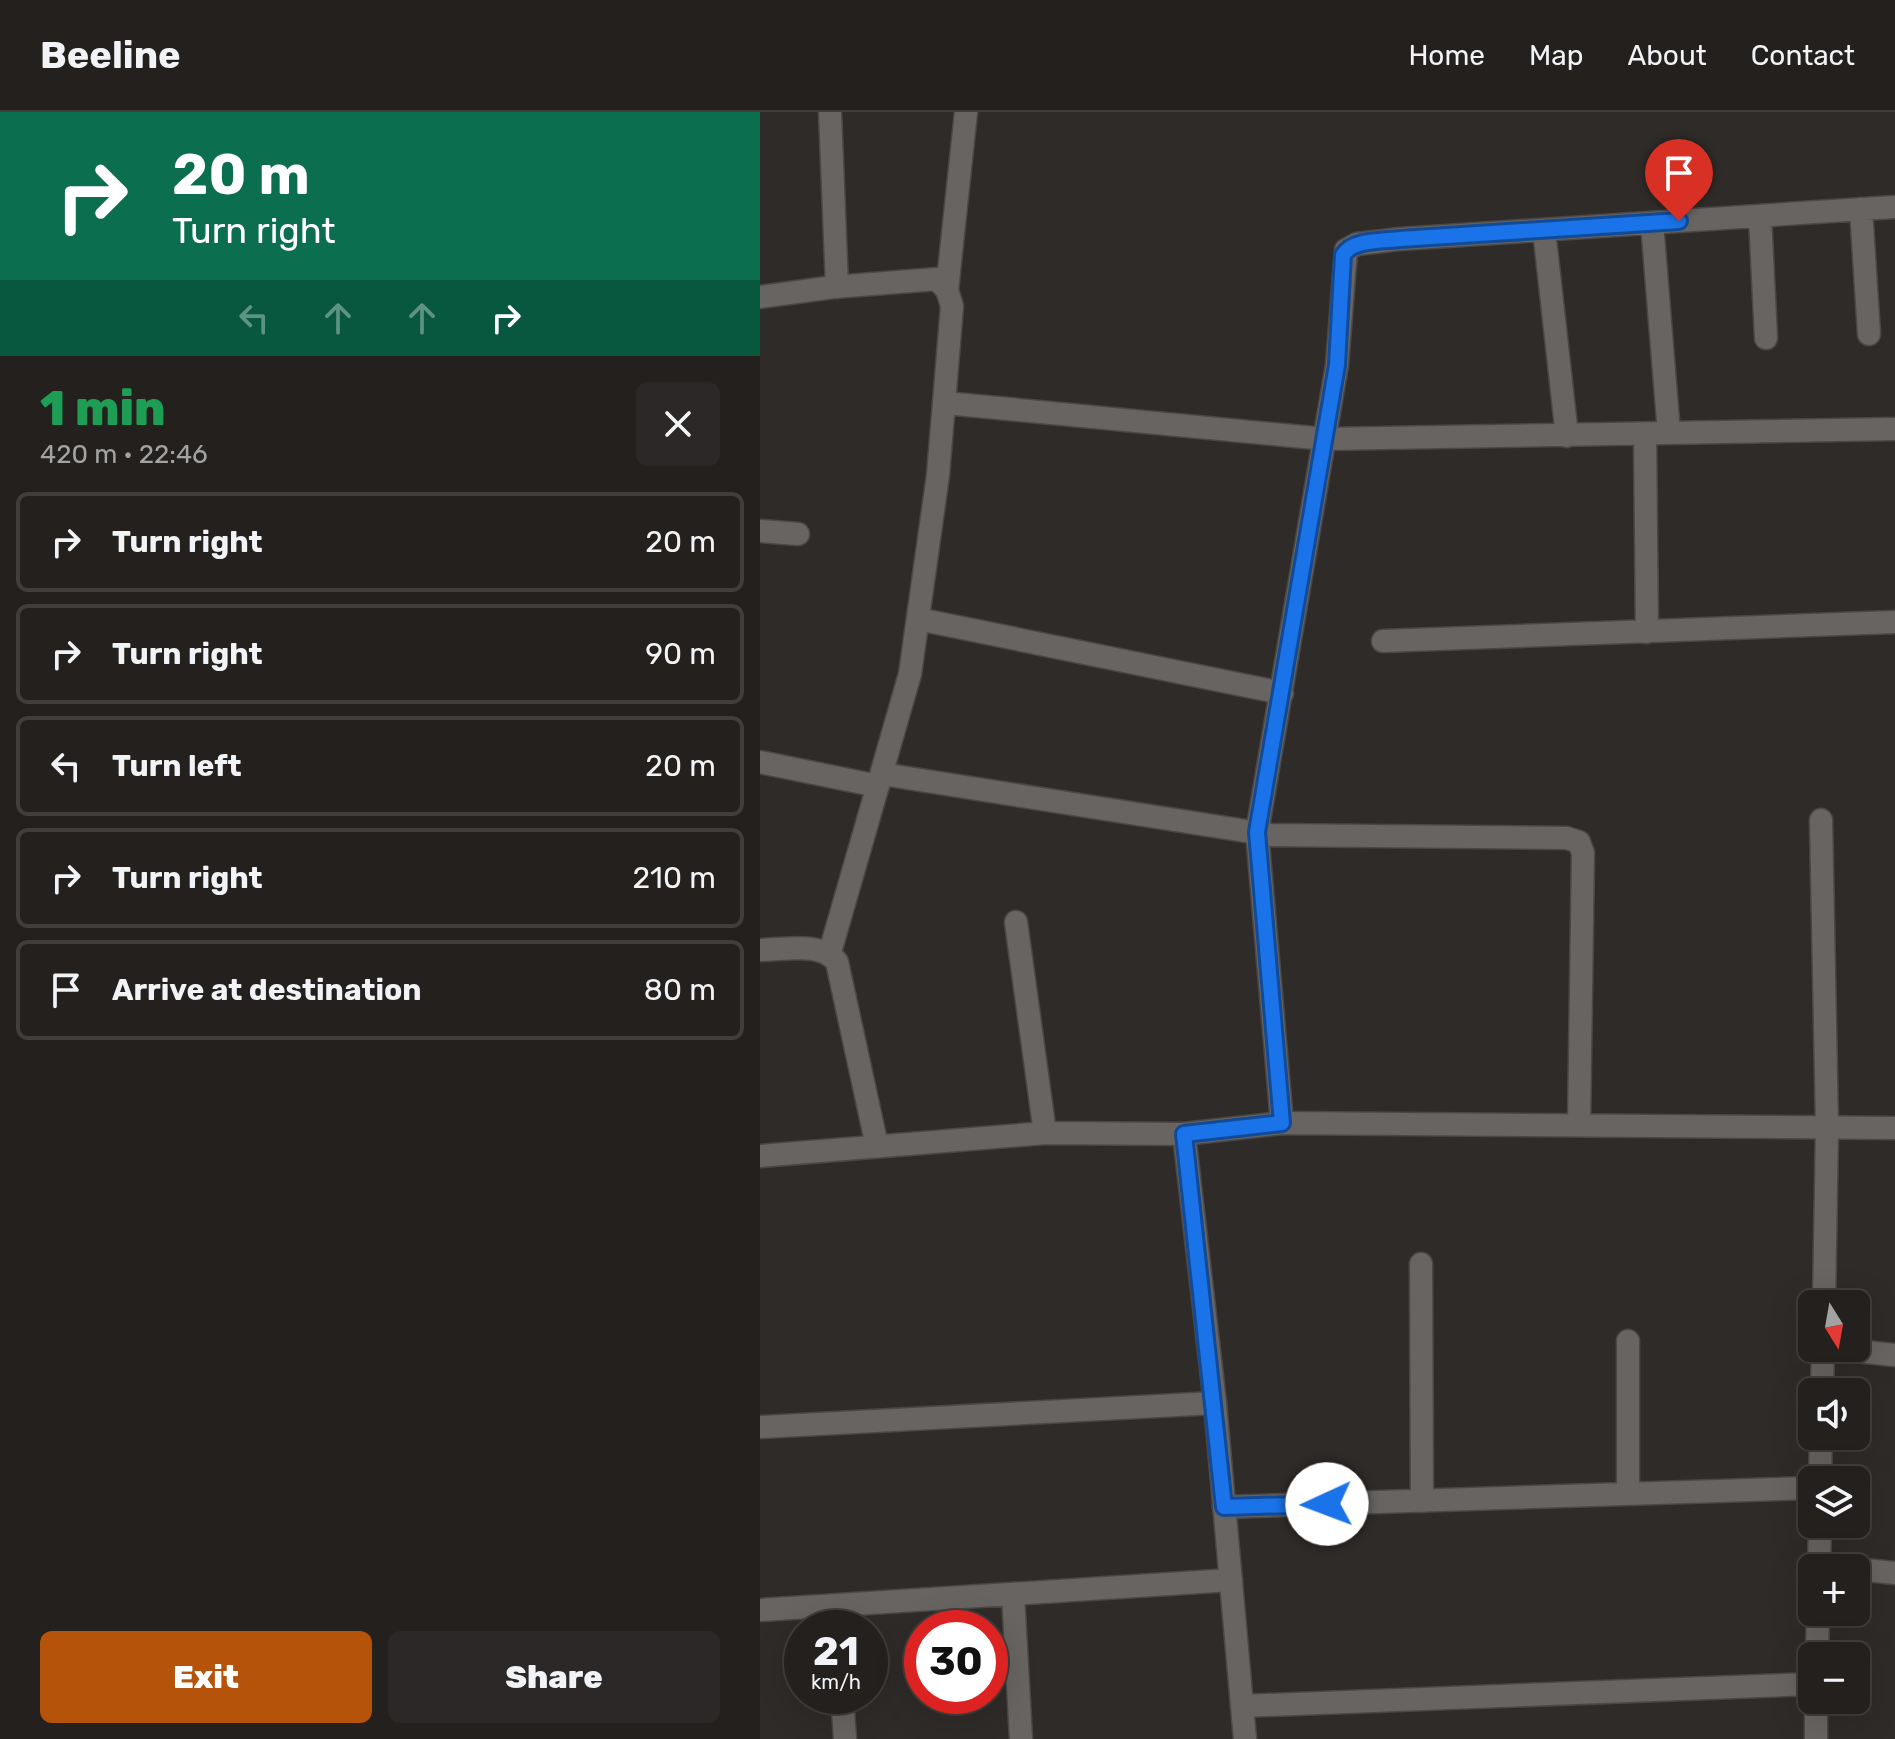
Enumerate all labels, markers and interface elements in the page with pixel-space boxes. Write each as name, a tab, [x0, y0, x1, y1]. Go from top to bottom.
text: Beeline	[40, 32, 181, 78]
text: Home	[1408, 39, 1485, 72]
text: Map	[1529, 39, 1583, 72]
text: About	[1627, 39, 1707, 72]
text: Contact	[1751, 39, 1855, 72]
pin	[1645, 139, 1713, 221]
text: 20 m	[172, 142, 310, 208]
icon: right	[40, 144, 144, 248]
icon: arrive	[1657, 151, 1701, 195]
text: Turn right	[172, 209, 336, 252]
icon: left	[232, 296, 276, 340]
icon: ahead	[316, 296, 360, 340]
icon: ahead	[400, 296, 444, 340]
icon: right	[484, 296, 528, 340]
text: 1 min	[40, 380, 166, 437]
button: close	[636, 382, 720, 466]
text: 420 m · 22:46	[40, 439, 208, 470]
icon: right	[44, 520, 88, 564]
text: Turn right	[112, 524, 263, 560]
text: 20 m	[645, 524, 716, 560]
icon: right	[44, 632, 88, 676]
text: Turn right	[112, 636, 263, 672]
text: 90 m	[645, 636, 716, 672]
icon: left	[44, 744, 88, 788]
text: Turn left	[112, 748, 242, 784]
text: 20 m	[645, 748, 716, 784]
icon: right	[44, 856, 88, 900]
text: Turn right	[112, 860, 263, 896]
text: 210 m	[632, 860, 716, 896]
icon: arrive	[44, 968, 88, 1012]
text: Arrive at destination	[112, 972, 422, 1008]
text: 80 m	[644, 972, 716, 1008]
north arrow	[1798, 1290, 1870, 1362]
map controls	[1798, 1290, 1870, 1714]
button: sound	[1798, 1378, 1870, 1450]
position arrow	[1285, 1462, 1369, 1546]
button: layers	[1798, 1466, 1870, 1538]
button: +	[1798, 1554, 1870, 1626]
speed limit sign: 30	[904, 1610, 1008, 1714]
text: 21	[813, 1628, 859, 1675]
button: Exit	[40, 1631, 372, 1723]
button: Share	[388, 1631, 720, 1723]
button: −	[1798, 1642, 1870, 1714]
text: km/h	[811, 1670, 861, 1694]

